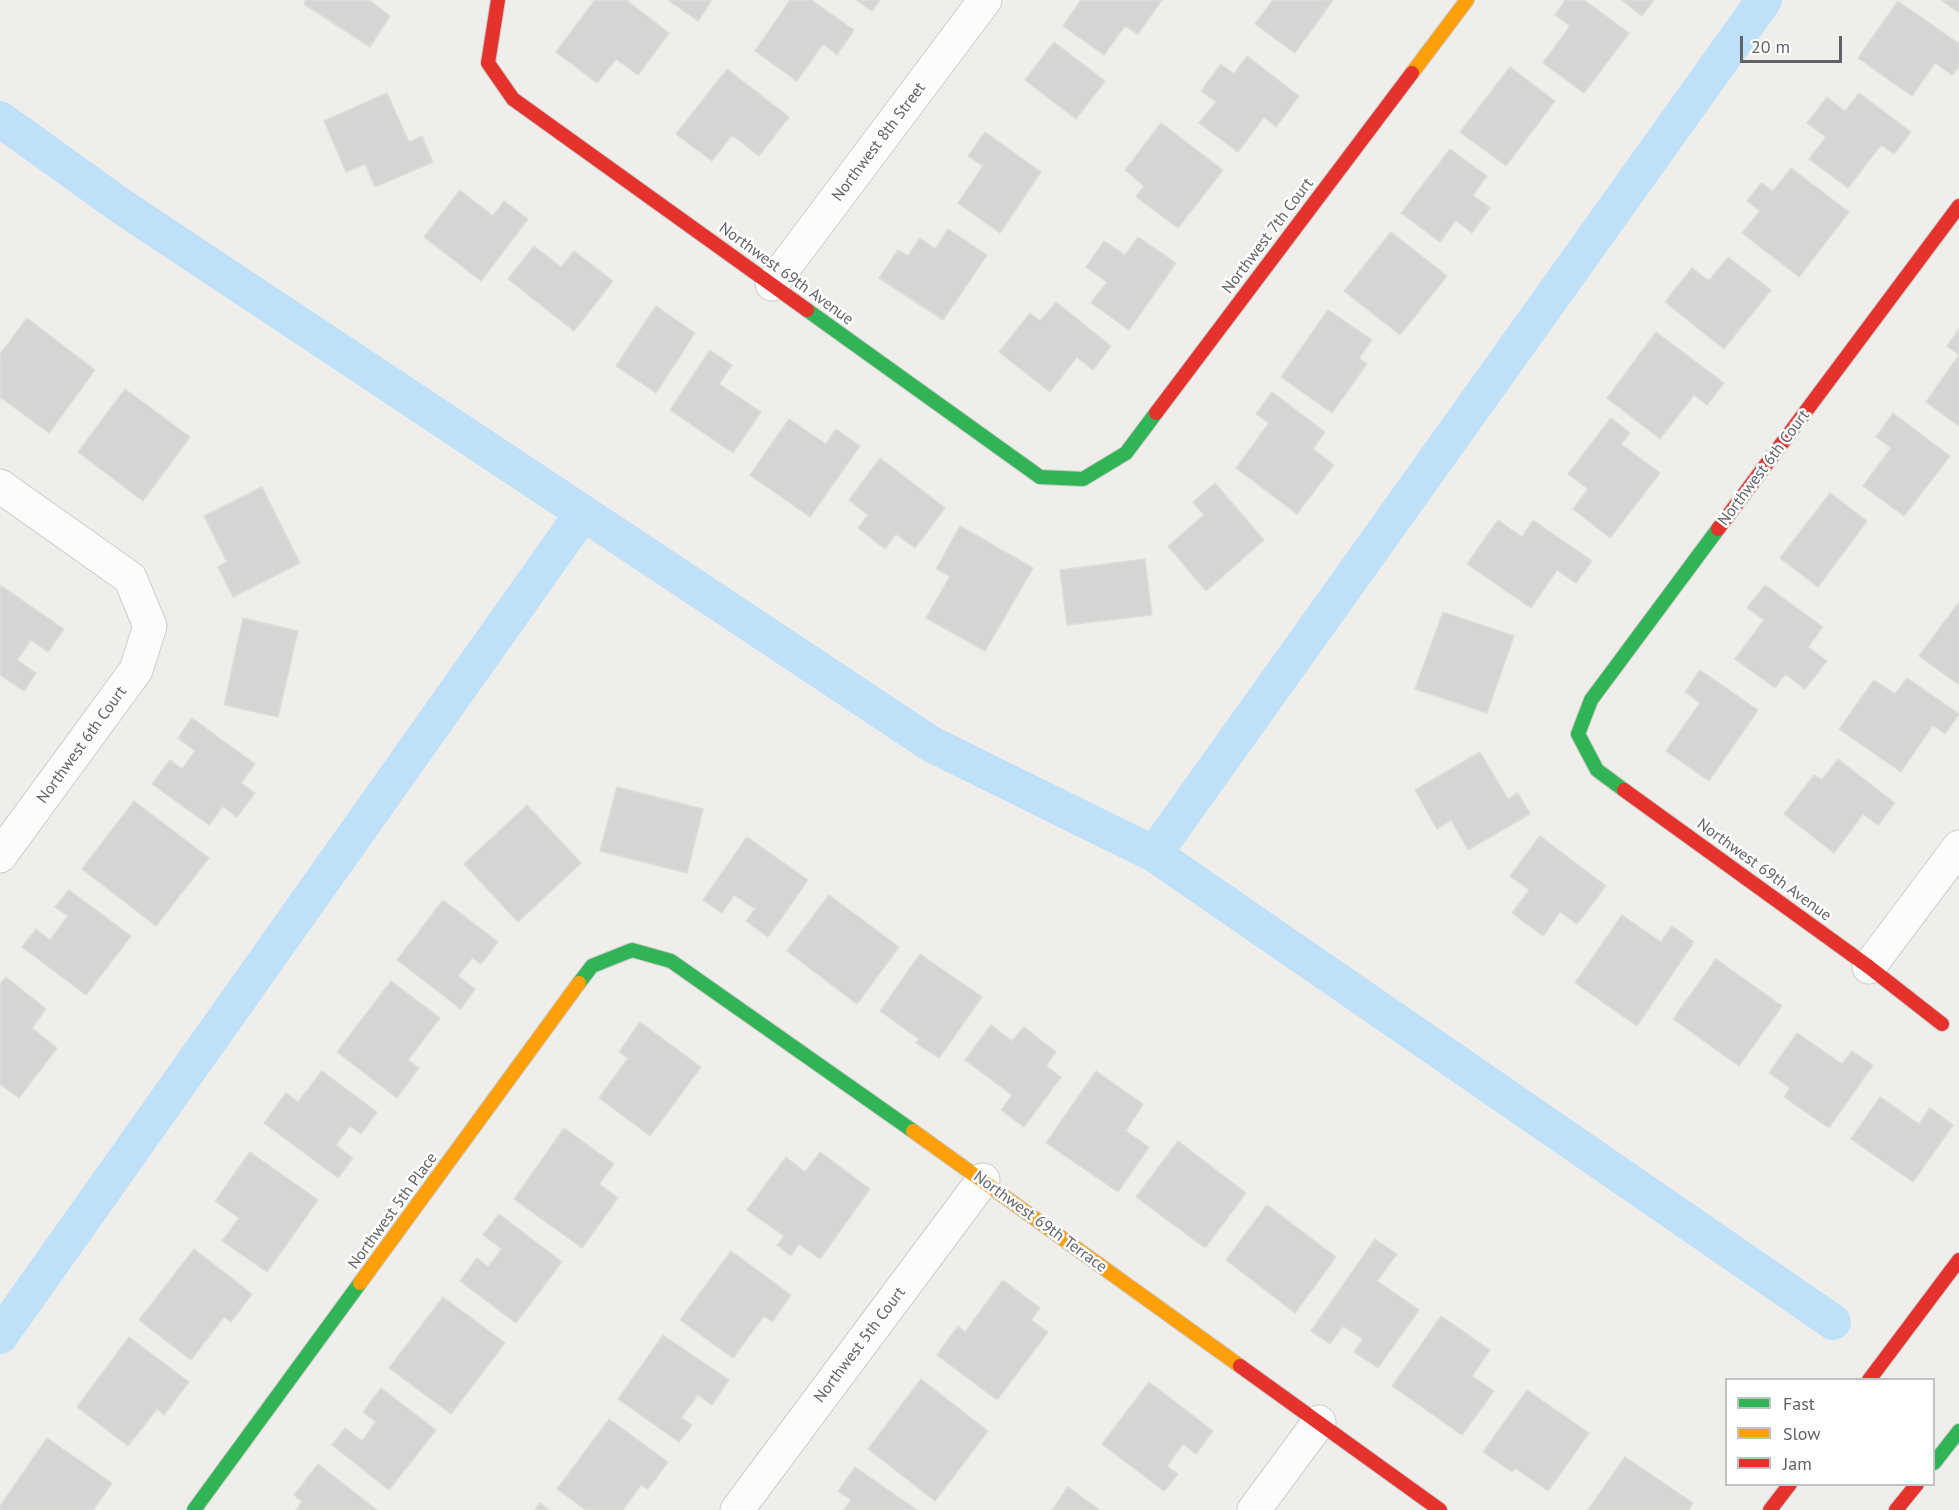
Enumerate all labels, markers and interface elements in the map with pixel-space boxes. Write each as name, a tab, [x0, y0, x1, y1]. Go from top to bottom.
scale bar	[1743, 24, 1845, 62]
text: 20 m	[1751, 35, 1790, 58]
street label: Northwest 8th Street	[828, 79, 930, 205]
street label: Northwest 7th Court	[1218, 175, 1318, 297]
street label: Northwest 69th Avenue	[715, 219, 857, 329]
street label: Northwest 6th Court	[1714, 406, 1814, 530]
street label: Northwest 6th Court	[33, 683, 131, 807]
street label: Northwest 69th Avenue	[1693, 815, 1835, 925]
street label: Northwest 5th Place	[344, 1149, 442, 1273]
street label: Northwest 69th Terrace	[970, 1167, 1110, 1277]
street label: Northwest 5th Court	[810, 1283, 910, 1407]
legend	[1725, 1378, 1935, 1486]
text: Fast	[1783, 1392, 1815, 1415]
text: Slow	[1783, 1422, 1821, 1445]
text: Jam	[1783, 1452, 1812, 1475]

